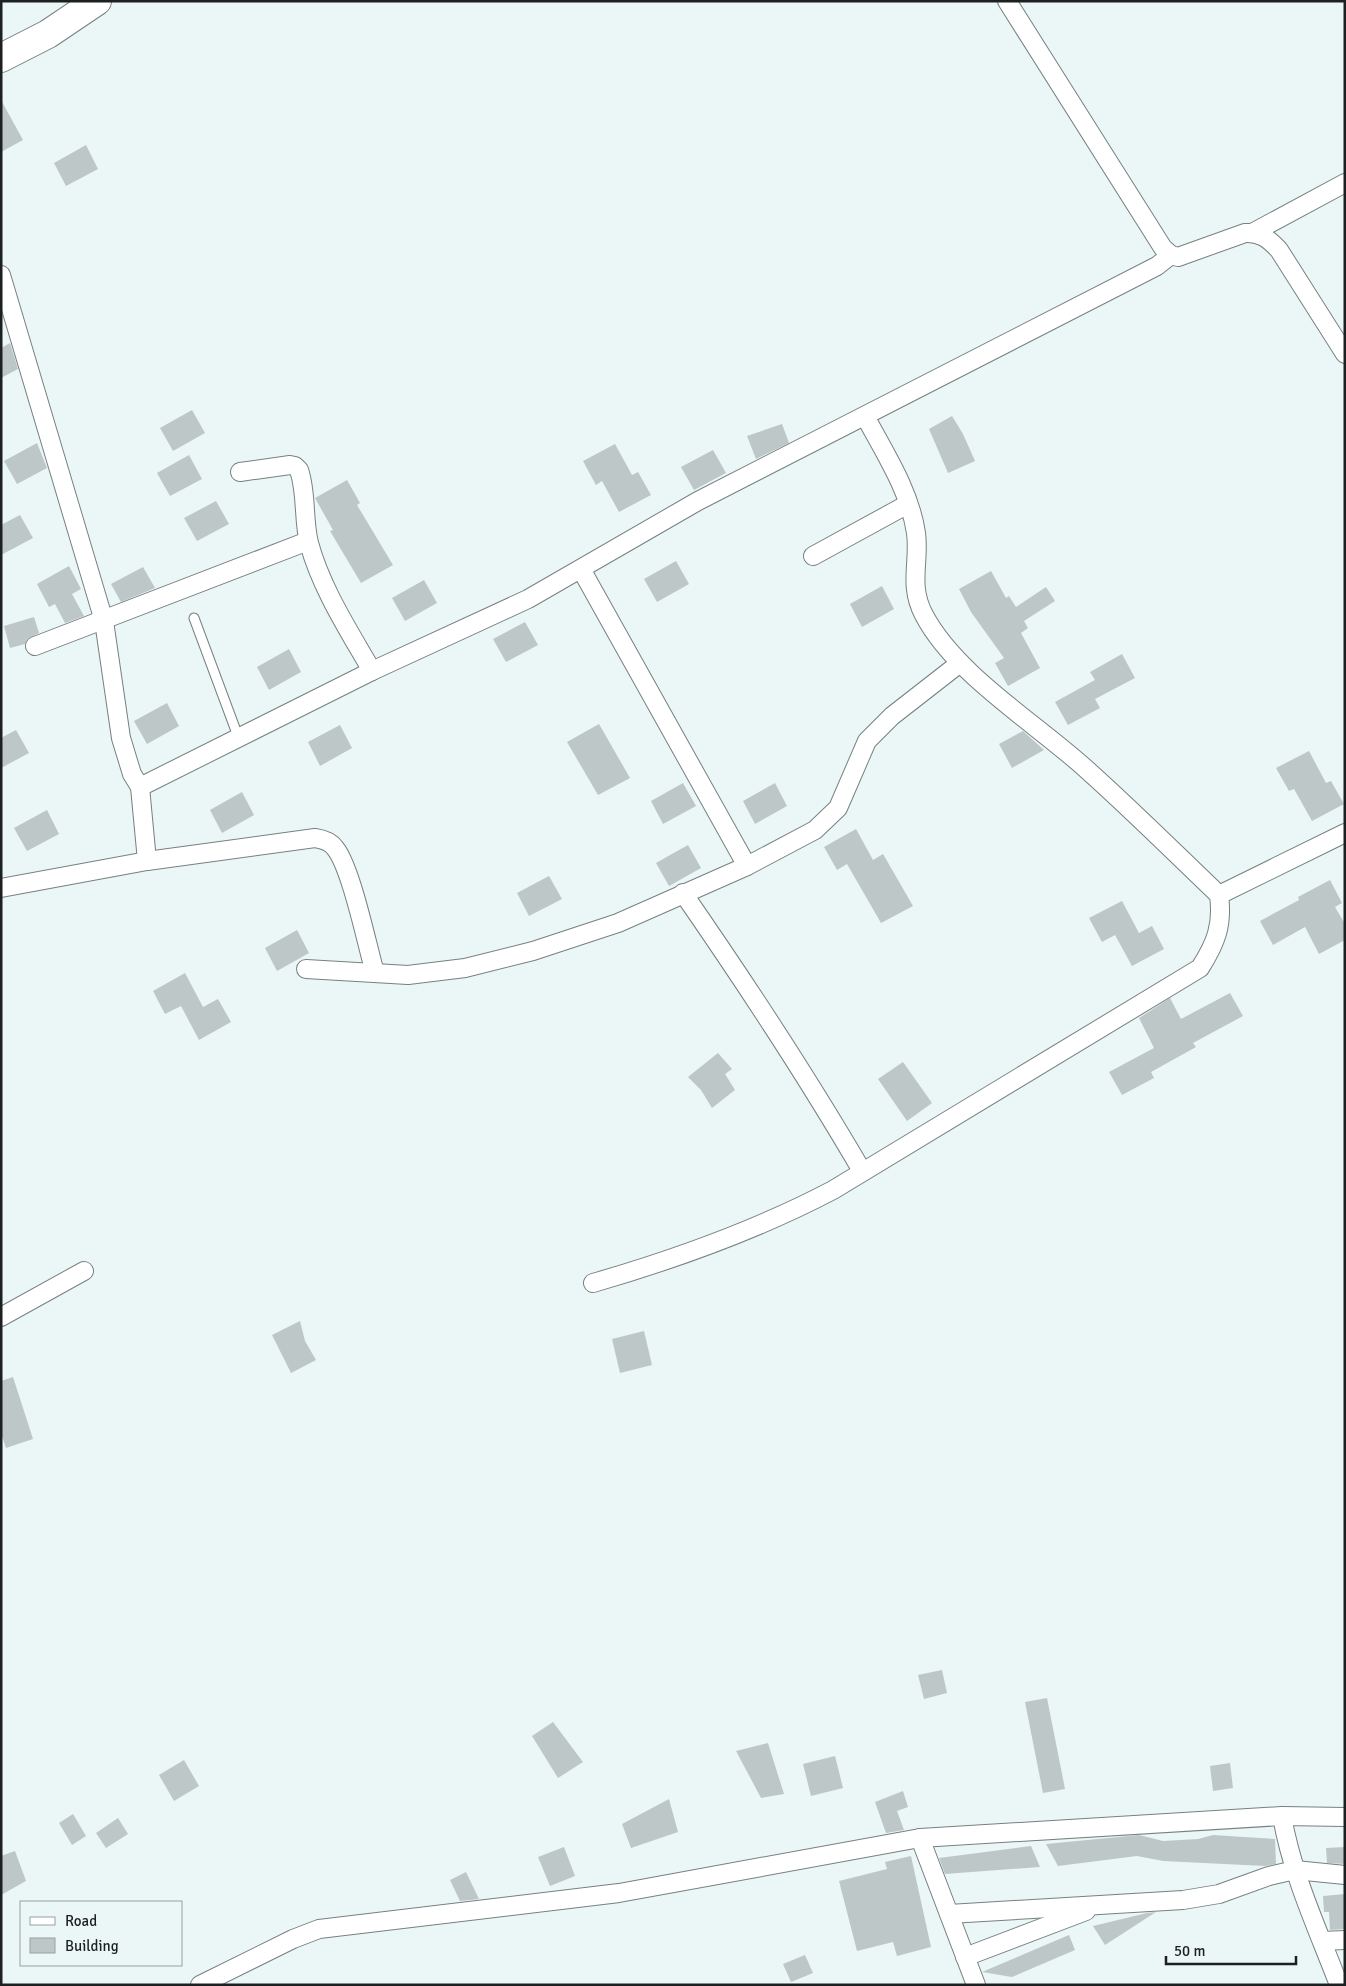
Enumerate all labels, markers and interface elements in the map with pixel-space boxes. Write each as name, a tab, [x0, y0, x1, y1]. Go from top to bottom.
legend	[20, 1901, 182, 1966]
text: Road	[65, 1912, 97, 1930]
scale bar	[1166, 1934, 1296, 1966]
text: Building	[65, 1937, 119, 1955]
text: 50 m	[1174, 1942, 1205, 1960]

